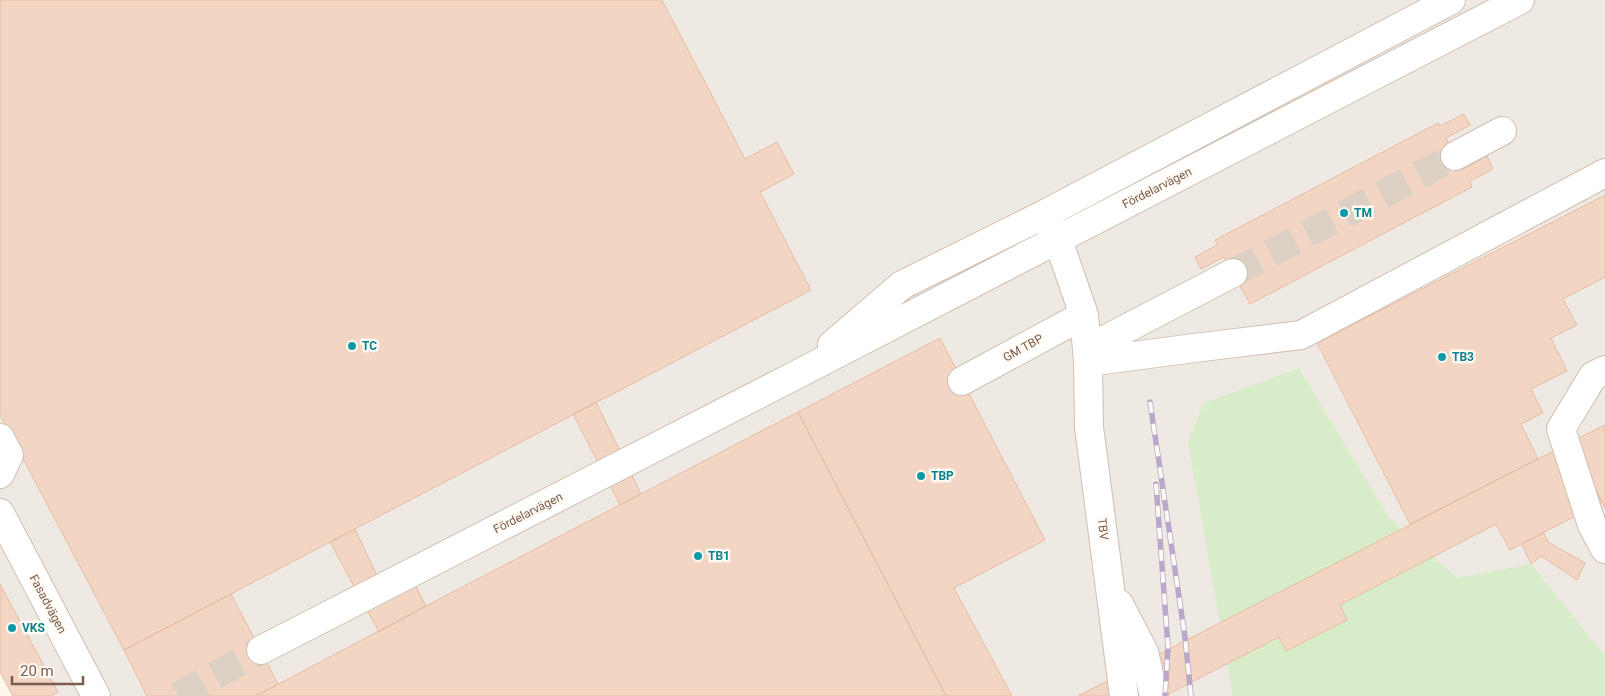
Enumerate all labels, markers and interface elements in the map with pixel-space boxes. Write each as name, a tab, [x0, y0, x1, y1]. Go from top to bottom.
street label: Fördelarvägen	[1120, 165, 1194, 211]
place label: TM	[1354, 206, 1372, 220]
marker: TM	[1338, 207, 1350, 219]
street label: GM TBP	[1001, 331, 1046, 365]
place label: TC	[362, 339, 377, 353]
marker: TC	[346, 340, 358, 352]
place label: TB3	[1452, 350, 1474, 364]
marker: TB3	[1436, 351, 1448, 363]
place label: TBP	[931, 469, 954, 483]
marker: TBP	[915, 470, 927, 482]
street label: Fördelarvägen	[491, 490, 565, 536]
street label: TBV	[1095, 517, 1111, 541]
place label: TB1	[708, 549, 730, 563]
marker: TB1	[692, 550, 704, 562]
street label: Fasadvägen	[27, 572, 69, 636]
place label: VKS	[22, 621, 45, 635]
marker: VKS	[6, 622, 18, 634]
scale bar	[12, 654, 84, 686]
text: 20 m	[20, 662, 54, 680]

